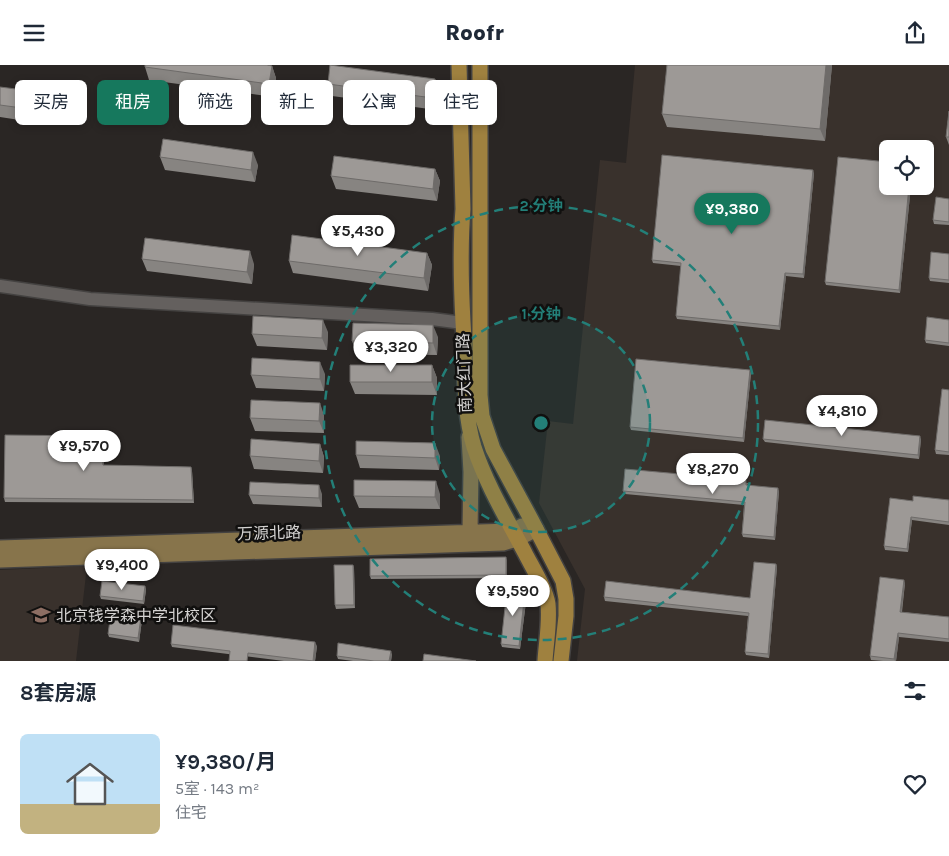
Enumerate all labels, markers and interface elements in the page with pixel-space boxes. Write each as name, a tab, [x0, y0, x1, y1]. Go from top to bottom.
icon: menu	[20, 19, 48, 47]
icon: share	[901, 19, 929, 47]
text: Roofr	[445, 20, 504, 46]
chip: 买房	[15, 80, 87, 125]
chip: 租房	[97, 80, 169, 125]
chip: 筛选	[179, 80, 251, 125]
chip: 新上	[261, 80, 333, 125]
chip: 公寓	[343, 80, 415, 125]
chip: 住宅	[425, 80, 497, 125]
map controls	[879, 140, 934, 195]
button: locate	[879, 140, 934, 195]
pin: ¥9,380	[691, 193, 773, 235]
text: 2 分钟	[520, 197, 562, 215]
text: ¥9,380	[705, 199, 759, 218]
pin: ¥5,430	[317, 215, 399, 257]
text: ¥5,430	[332, 221, 384, 240]
text: 1 分钟	[521, 305, 561, 323]
pin: ¥3,320	[350, 331, 432, 373]
street label: 南大红门路	[453, 333, 475, 413]
text: ¥3,320	[364, 337, 418, 356]
pin: ¥4,810	[801, 395, 883, 437]
text: ¥4,810	[817, 401, 867, 420]
centre of rings	[532, 414, 550, 432]
pin: ¥9,570	[43, 429, 125, 472]
text: ¥9,570	[59, 436, 109, 455]
pin: ¥8,270	[672, 453, 754, 495]
text: ¥8,270	[687, 459, 739, 478]
street label: 万源北路	[237, 522, 301, 544]
pin: ¥9,400	[81, 549, 163, 591]
text: ¥9,400	[96, 555, 148, 574]
pin: ¥9,590	[472, 575, 554, 617]
text: ¥9,590	[487, 581, 539, 600]
school or university icon: 北京钱学森中学北校区	[30, 604, 52, 626]
place label: 北京钱学森中学北校区	[56, 606, 216, 625]
icon: filters	[901, 677, 929, 705]
text: 8套房源	[20, 681, 97, 705]
text: ¥9,380/月	[175, 750, 276, 774]
icon: home	[60, 754, 120, 814]
icon: heart	[901, 770, 929, 798]
text: 5室 · 143 m²	[175, 779, 259, 798]
text: 住宅	[175, 803, 207, 822]

